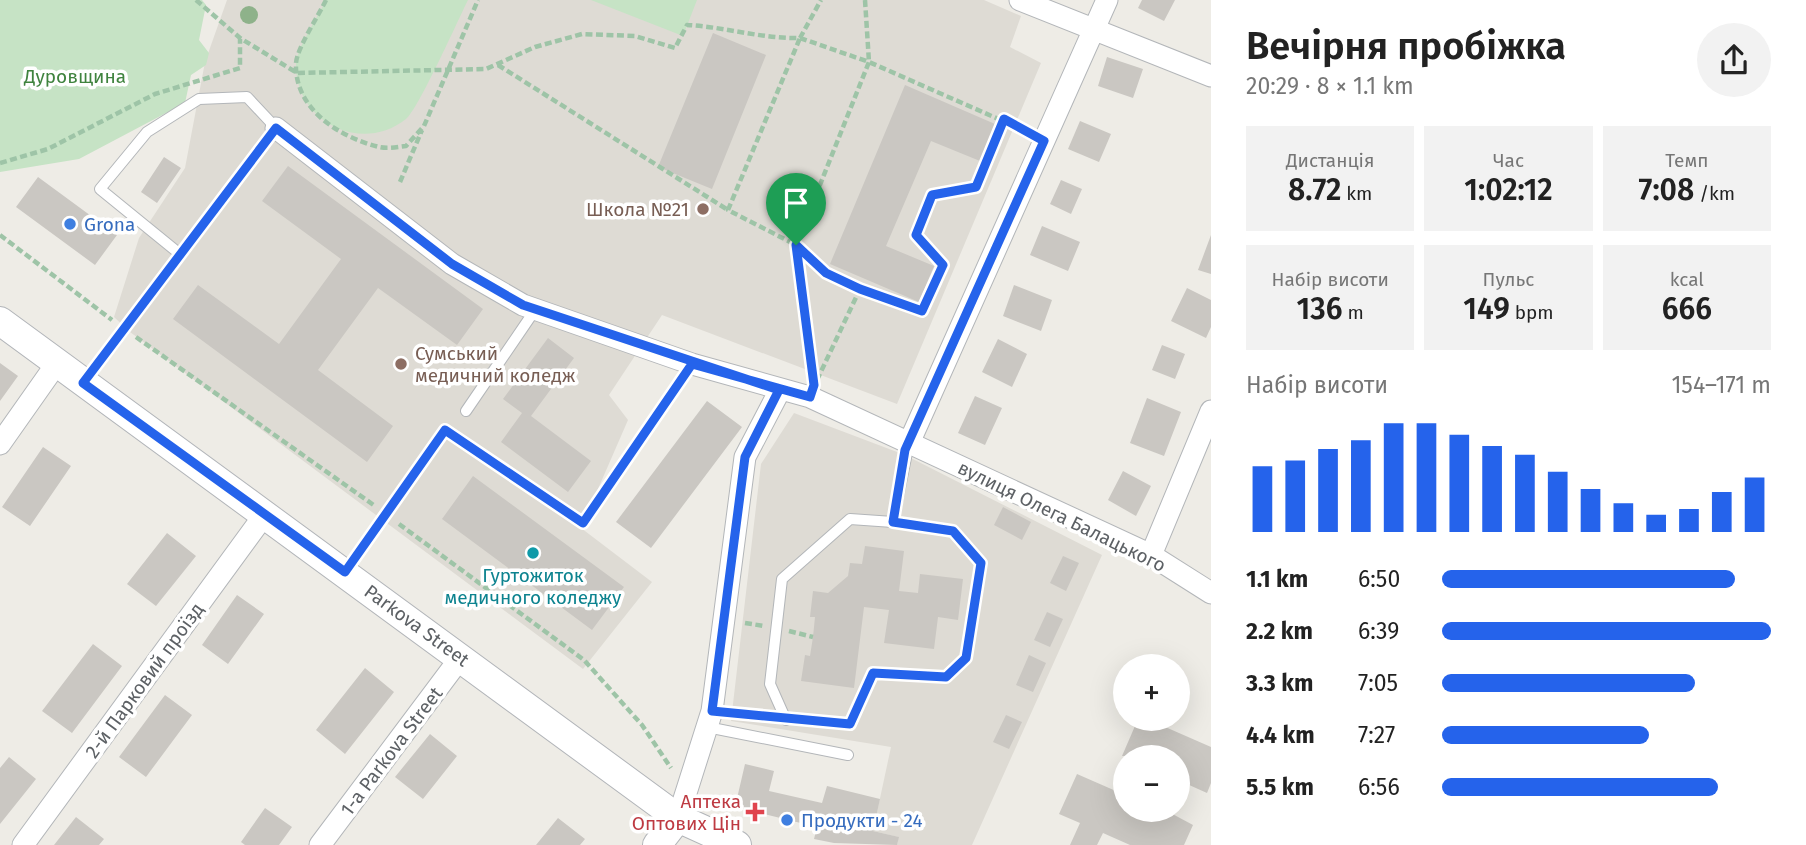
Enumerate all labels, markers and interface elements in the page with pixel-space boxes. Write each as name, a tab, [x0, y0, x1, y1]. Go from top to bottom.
text: Вечірня пробіжка	[1246, 23, 1566, 69]
button: share	[1697, 23, 1771, 97]
park label: Дуровщина	[23, 65, 126, 88]
text: 20:29 · 8 × 1.1 km	[1246, 72, 1414, 100]
text: Дистанція	[1286, 149, 1374, 172]
text: Час	[1493, 149, 1524, 172]
text: Темп	[1665, 149, 1708, 172]
text: 8.72	[1288, 172, 1341, 208]
text: 1:02:12	[1464, 172, 1553, 208]
text: 7:08	[1639, 172, 1694, 208]
pin	[766, 173, 826, 245]
text: km	[1341, 182, 1372, 205]
text: /km	[1694, 182, 1735, 205]
icon: arrive	[777, 184, 815, 222]
place label: Школа №21	[586, 198, 689, 221]
marker: Школа №21	[695, 201, 711, 217]
place label: Grona	[84, 213, 135, 236]
marker: Grona	[62, 216, 78, 232]
text: Набір висоти	[1271, 268, 1389, 291]
text: Пульс	[1483, 268, 1534, 291]
text: kcal	[1670, 268, 1704, 291]
text: 136	[1297, 291, 1342, 327]
text: 149	[1463, 291, 1510, 327]
text: 666	[1662, 291, 1712, 327]
text: m	[1342, 301, 1364, 324]
text: bpm	[1510, 301, 1554, 324]
place label: Сумський медичний коледж	[415, 342, 576, 387]
marker: Сумський медичний коледж	[393, 356, 409, 372]
text: Набір висоти	[1246, 371, 1388, 399]
text: 154–171 m	[1671, 371, 1771, 399]
street label: вулиця Олега Балацького	[954, 456, 1170, 577]
marker: Гуртожиток медичного коледжу	[525, 545, 541, 561]
place label: Гуртожиток медичного коледжу	[445, 564, 622, 609]
text: 1.1 km	[1246, 565, 1308, 593]
text: 6:50	[1358, 565, 1400, 593]
street label: Parkova Street	[360, 580, 474, 671]
street label: 2-й Парковий проїзд	[80, 598, 208, 762]
text: 2.2 km	[1246, 617, 1313, 645]
text: 6:39	[1358, 617, 1399, 645]
map controls	[1113, 654, 1190, 822]
button: +	[1113, 654, 1190, 731]
text: 3.3 km	[1246, 669, 1313, 697]
text: 7:05	[1358, 669, 1398, 697]
street label: 1-a Parkova Street	[336, 682, 447, 820]
text: 4.4 km	[1246, 721, 1315, 749]
text: 7:27	[1358, 721, 1395, 749]
button: −	[1113, 745, 1190, 822]
text: 5.5 km	[1246, 773, 1314, 801]
text: 6:56	[1358, 773, 1400, 801]
place label: Аптека Оптових Цін	[632, 790, 741, 835]
marker: Аптека Оптових Цін	[747, 804, 763, 820]
place label: Продукти - 24	[801, 809, 923, 832]
marker: Продукти - 24	[779, 812, 795, 828]

